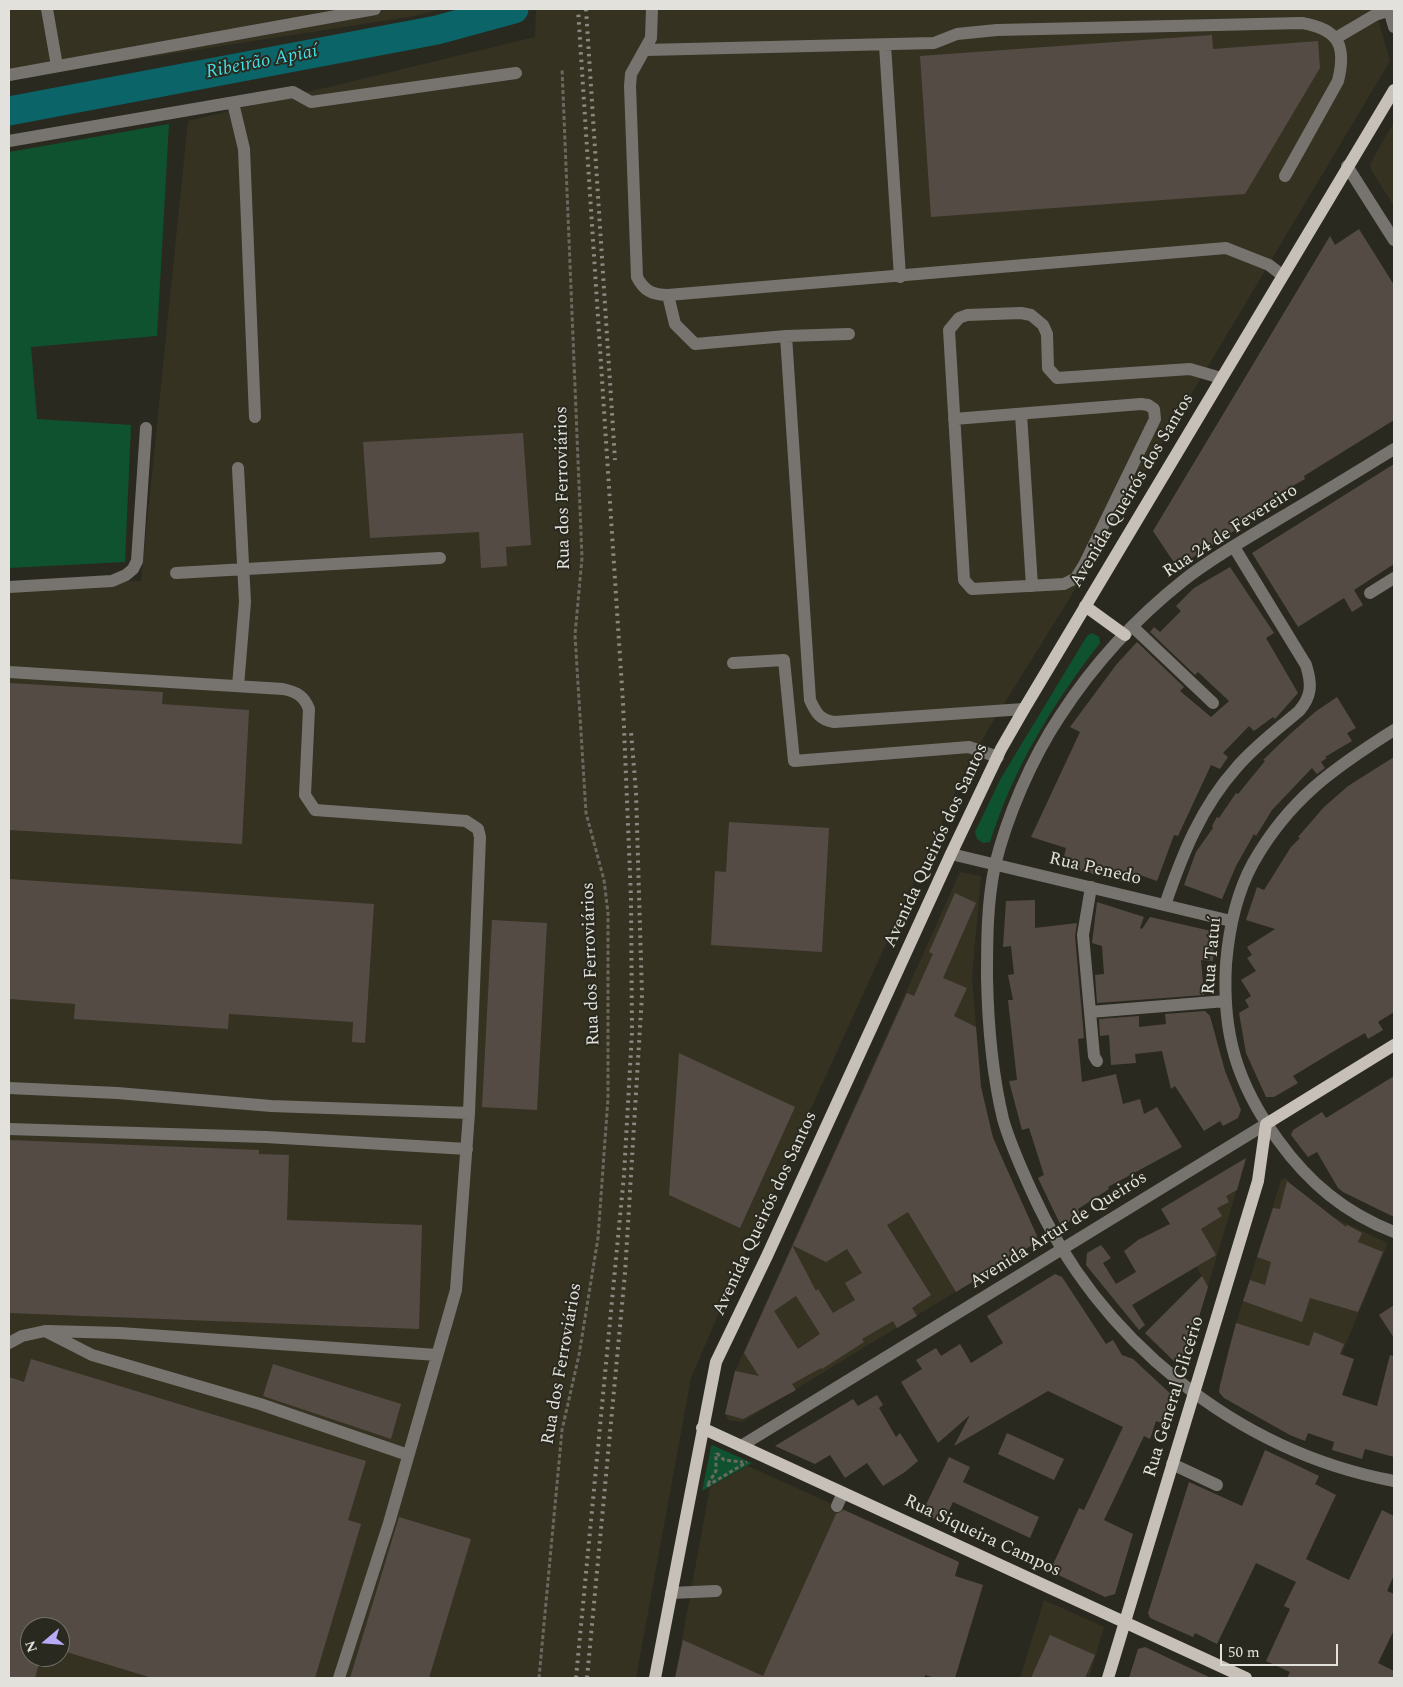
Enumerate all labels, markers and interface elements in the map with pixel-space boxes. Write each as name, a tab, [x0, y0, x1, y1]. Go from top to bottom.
water label: Ribeirão Apiaí	[204, 41, 320, 85]
street label: Avenida Queirós dos Santos	[1066, 390, 1200, 592]
street label: Rua dos Ferroviários	[552, 406, 576, 570]
street label: Rua 24 de Fevereiro	[1160, 480, 1302, 584]
street label: Avenida Queirós dos Santos	[880, 740, 994, 952]
street label: Rua Penedo	[1047, 849, 1143, 891]
street label: Rua dos Ferroviários	[578, 882, 606, 1046]
street label: Rua Tatuí	[1199, 916, 1227, 996]
street label: Avenida Queirós dos Santos	[709, 1108, 823, 1320]
street label: Avenida Artur de Queirós	[966, 1167, 1152, 1295]
street label: Rua dos Ferroviários	[538, 1281, 588, 1447]
street label: Rua General Glicério	[1140, 1314, 1210, 1480]
street label: Rua Siqueira Campos	[900, 1491, 1064, 1583]
north arrow	[20, 1617, 70, 1667]
scale bar	[1223, 1634, 1340, 1666]
text: N	[19, 1638, 43, 1655]
text: 50 m	[1228, 1641, 1260, 1664]

